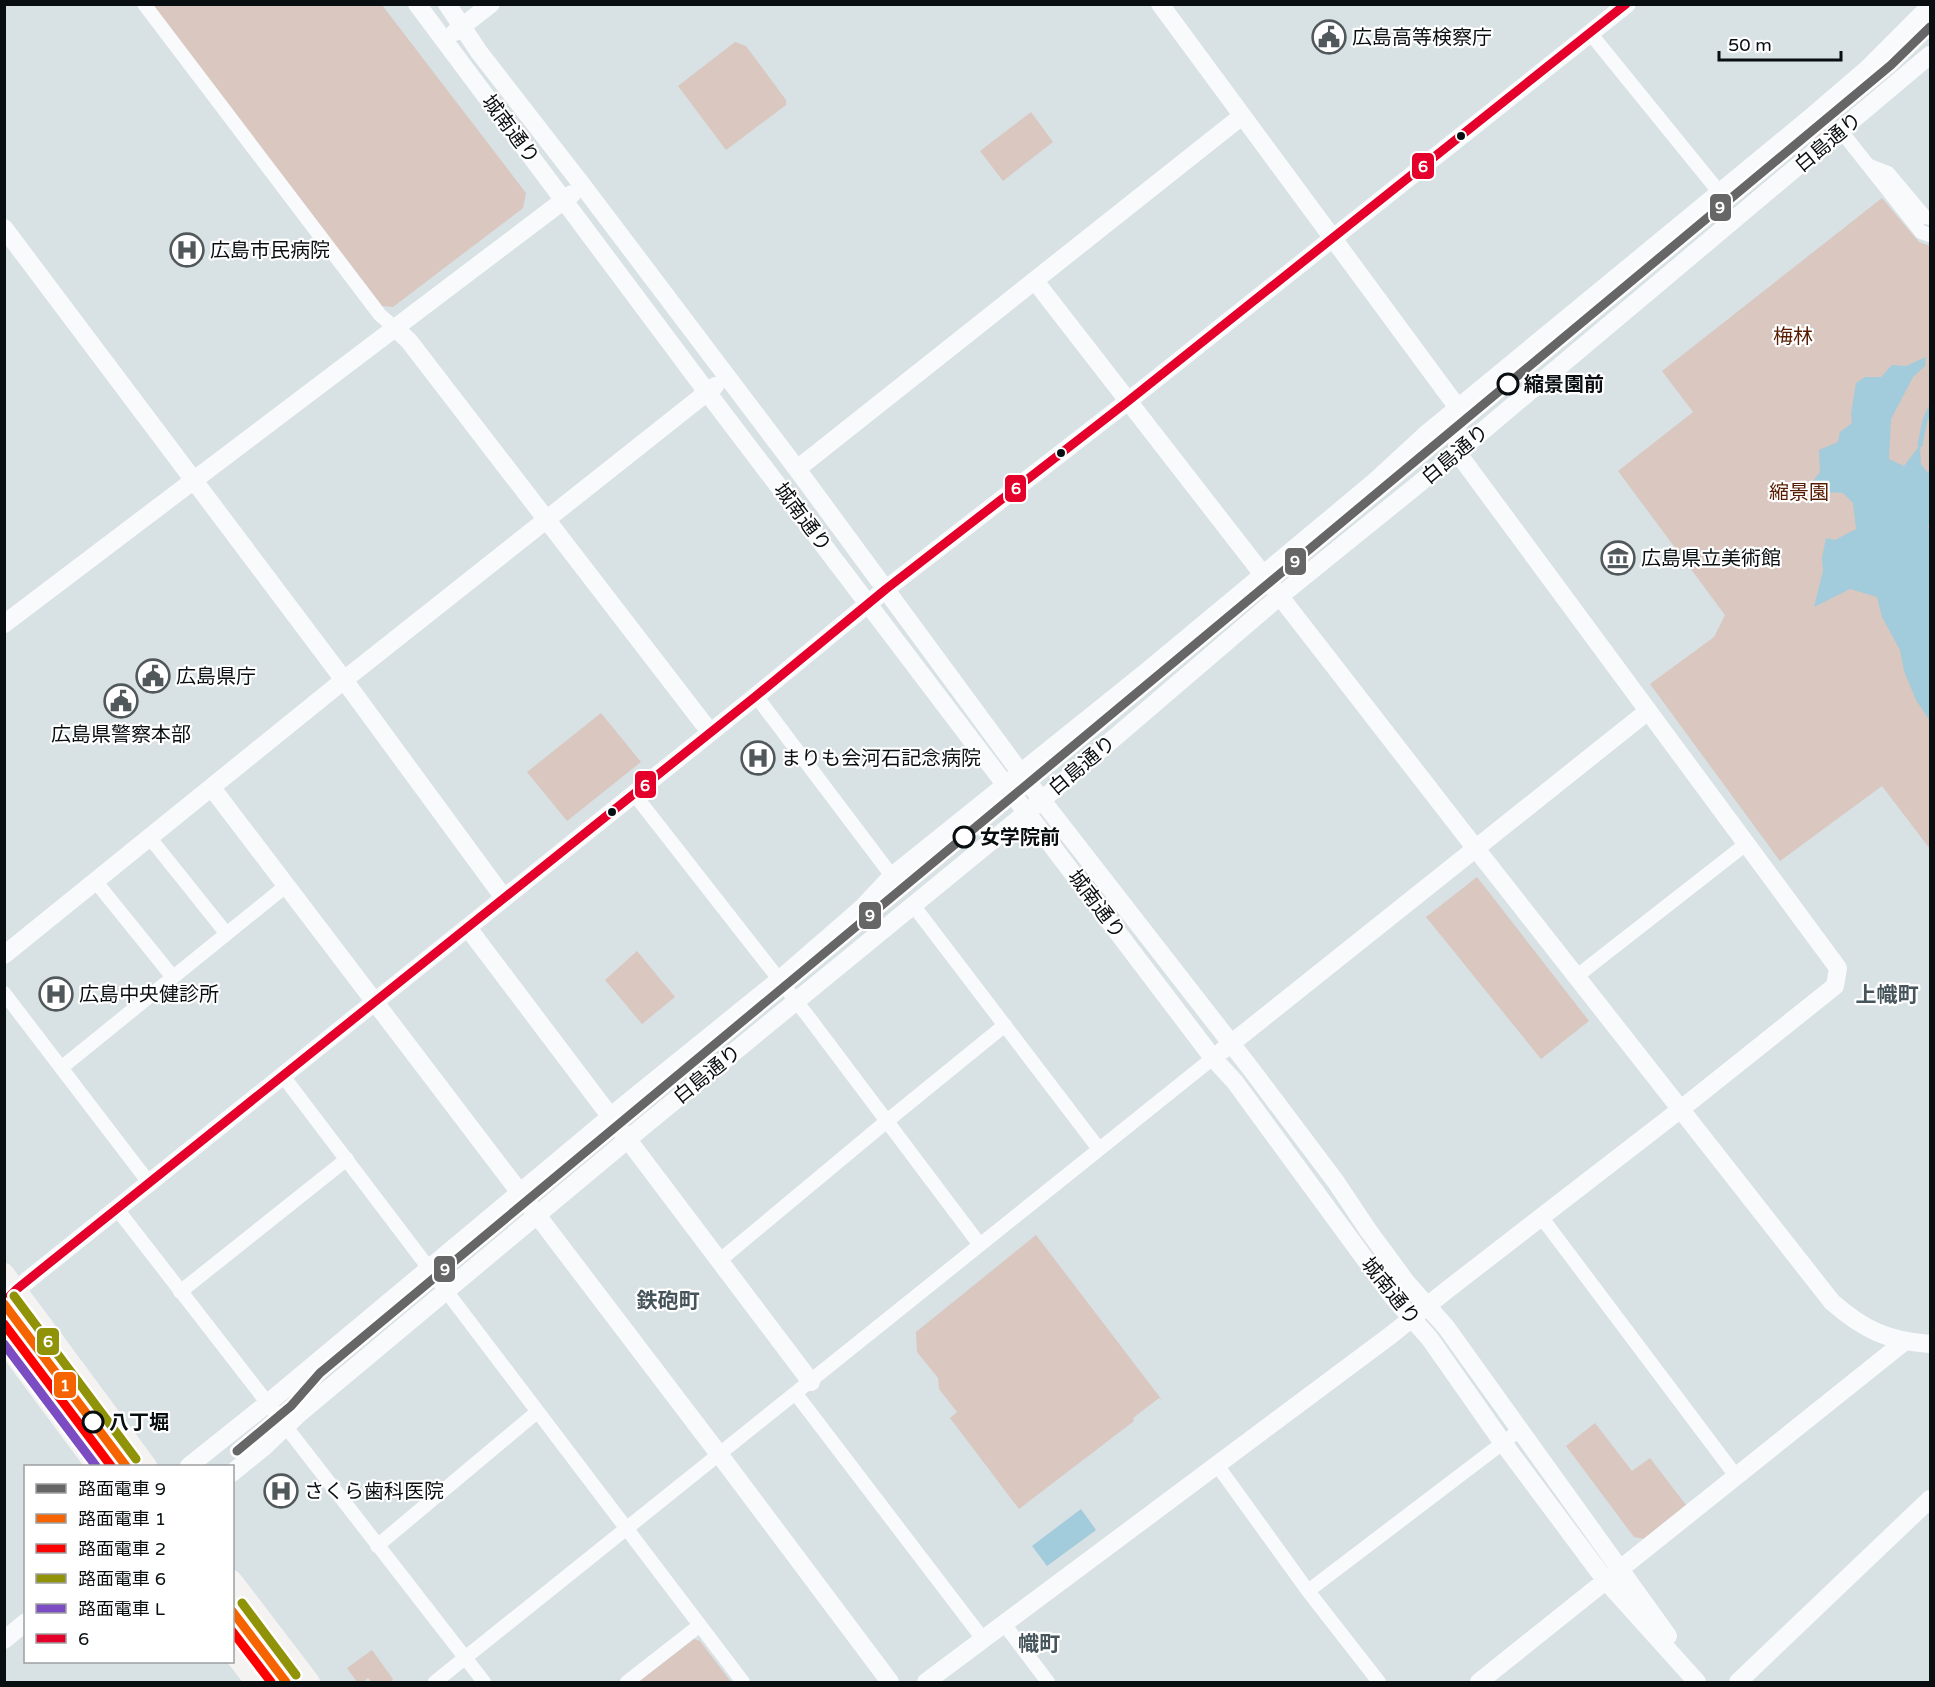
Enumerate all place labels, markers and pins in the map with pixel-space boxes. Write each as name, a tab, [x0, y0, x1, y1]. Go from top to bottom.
public building icon: 広島高等検察庁	[1311, 19, 1347, 55]
place label: 広島高等検察庁	[1352, 26, 1492, 50]
unlabelled marker	[1455, 130, 1467, 142]
hospital icon: 広島市民病院	[169, 232, 205, 268]
place label: 広島市民病院	[210, 239, 330, 263]
marker: 縮景園前	[1497, 373, 1519, 395]
place label: 縮景園前	[1524, 373, 1604, 397]
unlabelled marker	[1055, 447, 1067, 459]
museum icon: 広島県立美術館	[1600, 540, 1636, 576]
place label: 広島県立美術館	[1641, 547, 1781, 571]
public building icon: 広島県庁	[135, 658, 171, 694]
place label: 広島県庁	[176, 665, 256, 689]
public building icon: 広島県警察本部	[103, 683, 139, 719]
place label: 広島県警察本部	[51, 723, 191, 747]
hospital icon: まりも会河石記念病院	[740, 740, 776, 776]
place label: まりも会河石記念病院	[781, 747, 981, 771]
unlabelled marker	[606, 806, 618, 818]
marker: 女学院前	[953, 826, 975, 848]
place label: 女学院前	[980, 826, 1060, 850]
hospital icon: 広島中央健診所	[38, 976, 74, 1012]
place label: 広島中央健診所	[79, 983, 219, 1007]
marker: 八丁堀	[82, 1411, 104, 1433]
place label: 八丁堀	[109, 1411, 169, 1435]
hospital icon: さくら歯科医院	[263, 1473, 299, 1509]
place label: さくら歯科医院	[304, 1480, 444, 1504]

